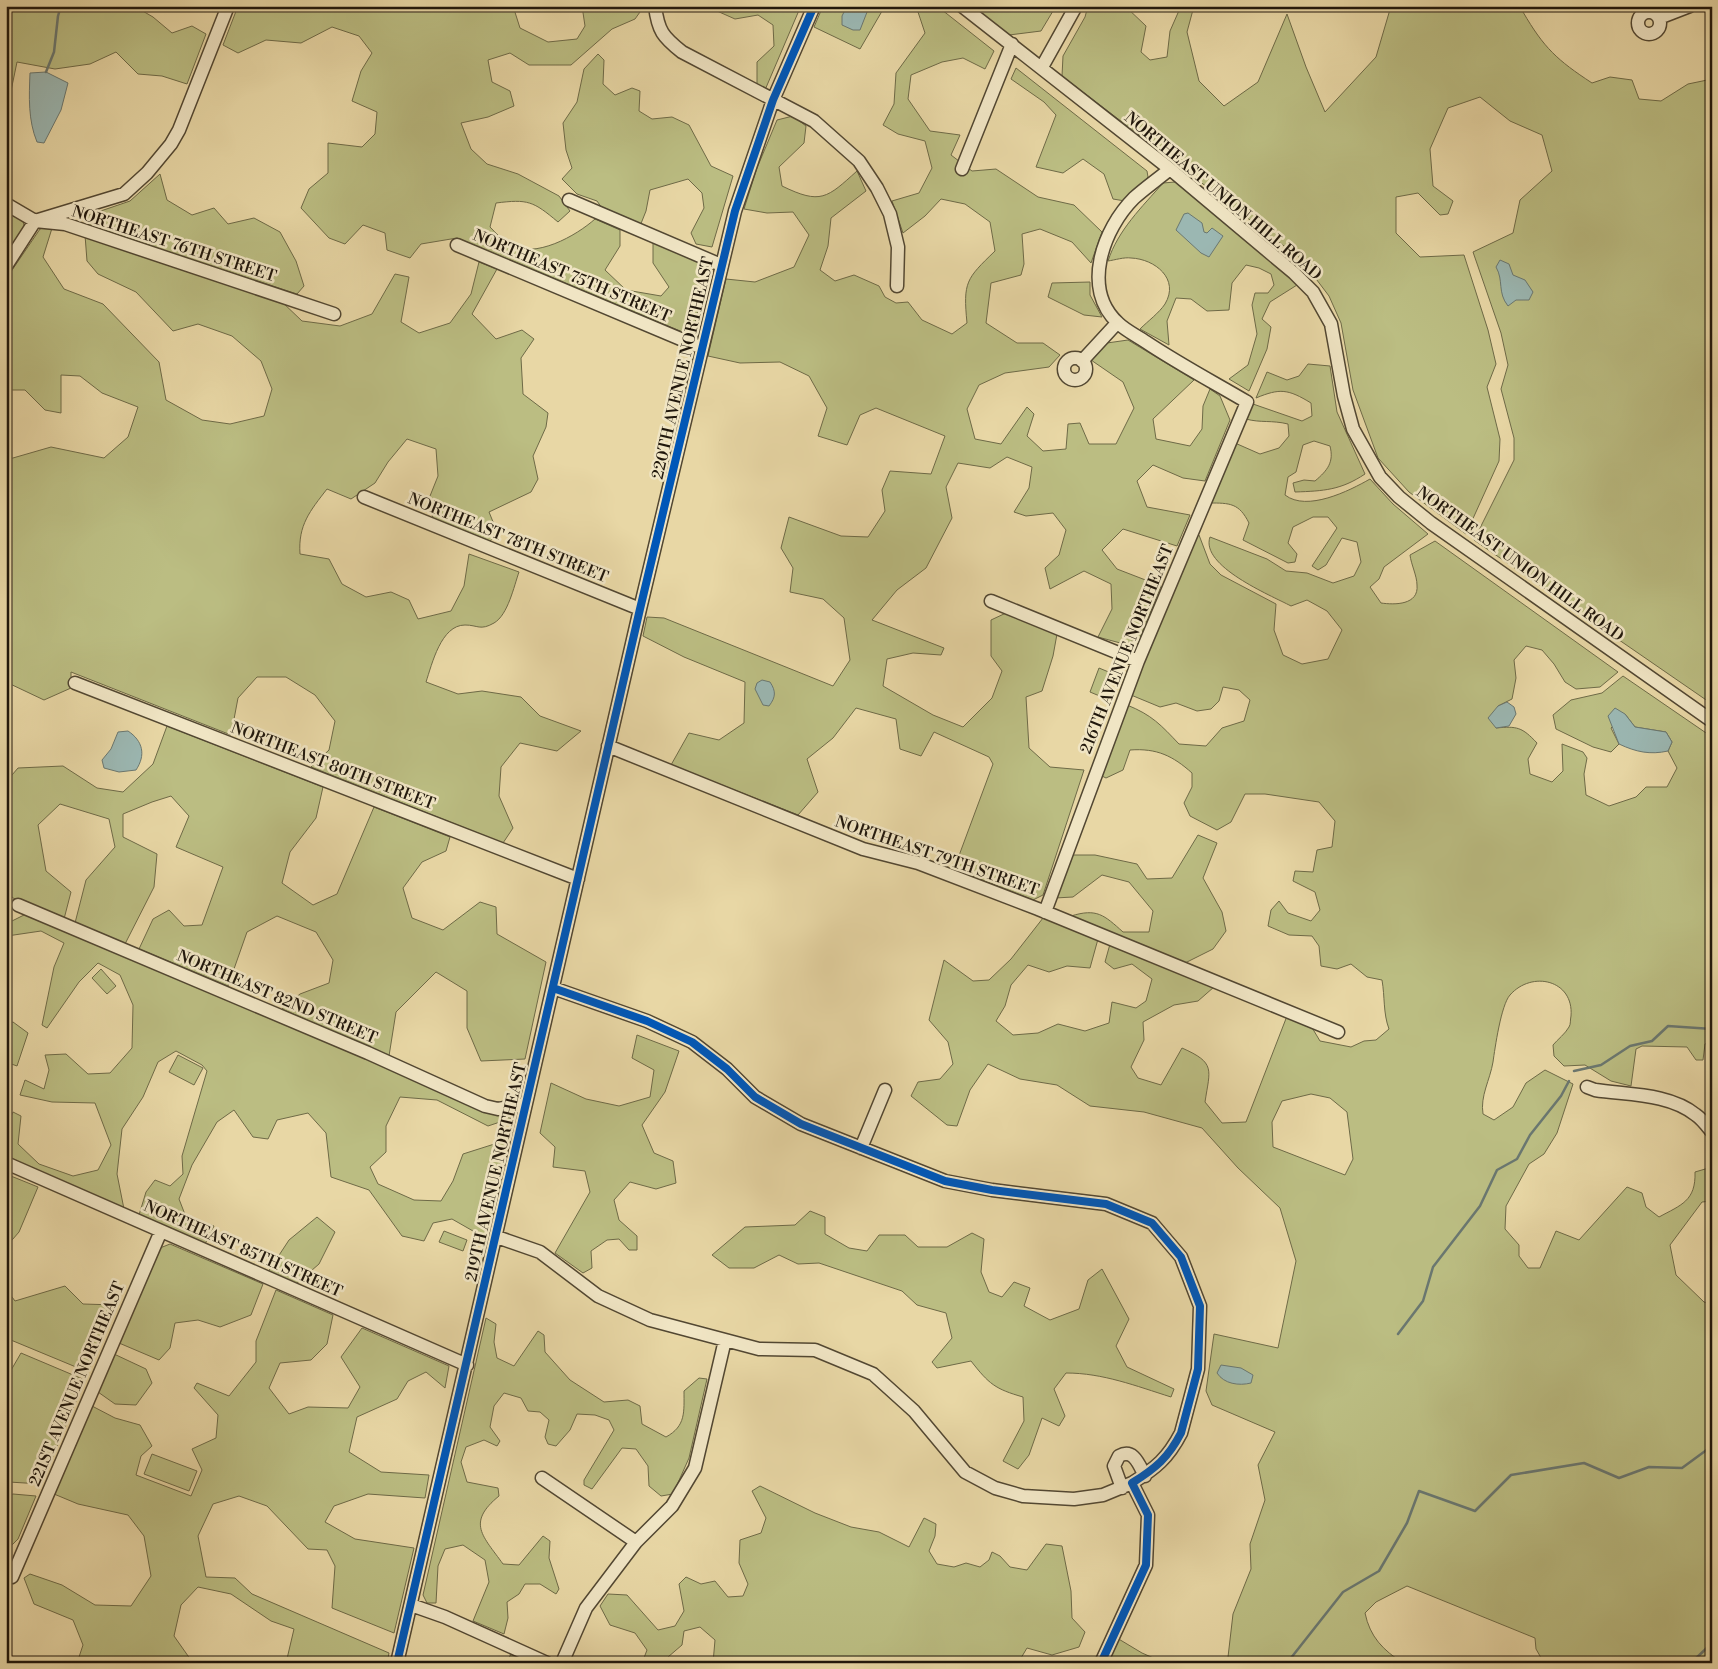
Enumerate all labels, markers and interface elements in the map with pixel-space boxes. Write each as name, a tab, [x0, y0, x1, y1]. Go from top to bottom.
street label: NORTHEAST UNION HILL ROAD	[1120, 108, 1326, 284]
street label: NORTHEAST 76TH STREET	[69, 201, 279, 287]
street label: NORTHEAST 75TH STREET	[470, 225, 674, 327]
street label: 220TH AVENUE NORTHEAST	[648, 255, 718, 481]
street label: NORTHEAST UNION HILL ROAD	[1412, 482, 1628, 646]
street label: NORTHEAST 78TH STREET	[405, 489, 611, 587]
street label: 216TH AVENUE NORTHEAST	[1076, 541, 1178, 757]
street label: NORTHEAST 80TH STREET	[228, 718, 438, 814]
street label: NORTHEAST 79TH STREET	[832, 812, 1042, 900]
street label: NORTHEAST 82ND STREET	[174, 946, 380, 1048]
street label: 219TH AVENUE NORTHEAST	[461, 1061, 531, 1283]
street label: NORTHEAST 85TH STREET	[141, 1196, 345, 1302]
street label: 221ST AVENUE NORTHEAST	[25, 1279, 129, 1489]

